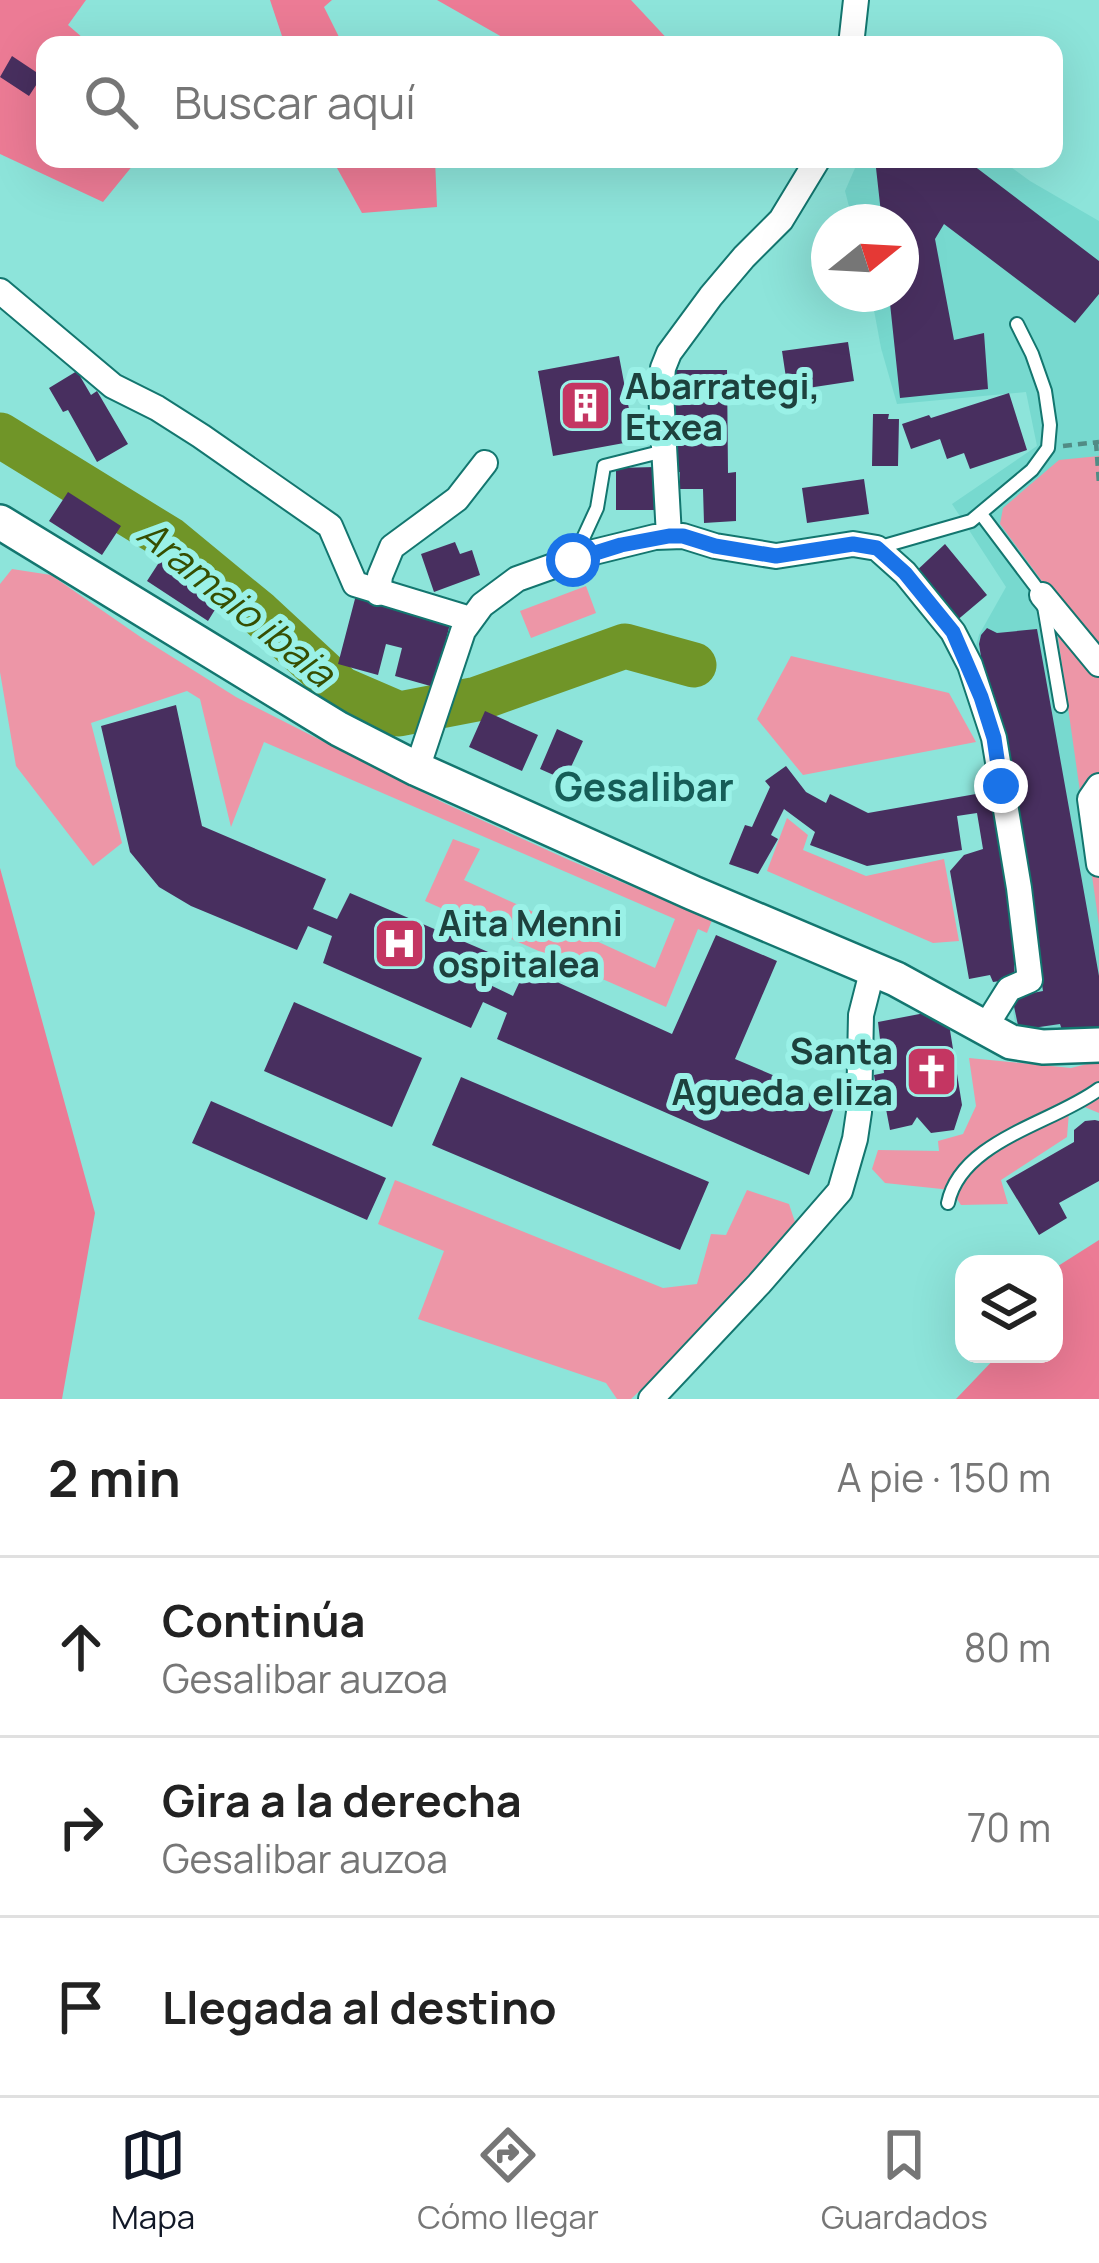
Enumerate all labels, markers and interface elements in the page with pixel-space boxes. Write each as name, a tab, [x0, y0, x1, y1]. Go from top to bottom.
search box	[36, 36, 1063, 168]
icon: search	[78, 69, 144, 135]
text: Buscar aquí	[174, 71, 416, 133]
north arrow	[811, 204, 919, 312]
place label: Abarrategi, Etxea	[625, 361, 821, 451]
building icon: Abarrategi, Etxea	[558, 378, 614, 434]
water label: Aramaio ibaia	[127, 506, 349, 700]
route start	[546, 533, 600, 587]
district label: Gesalibar	[554, 759, 734, 813]
route end	[974, 759, 1028, 813]
place label: Aita Menni ospitalea	[438, 898, 623, 988]
hospital icon: Aita Menni ospitalea	[371, 915, 427, 971]
place label: Santa Agueda eliza	[672, 1026, 893, 1116]
church icon: Santa Agueda eliza	[904, 1043, 960, 1099]
map controls	[955, 1255, 1063, 1363]
button: layers	[955, 1255, 1063, 1363]
text: 2 min	[48, 1443, 181, 1512]
text: A pie · 150 m	[837, 1450, 1051, 1504]
text: Continúa	[162, 1589, 366, 1651]
icon: ahead	[48, 1614, 114, 1680]
text: 80 m	[964, 1620, 1051, 1674]
text: Gesalibar auzoa	[162, 1651, 448, 1705]
text: Gira a la derecha	[162, 1769, 522, 1831]
icon: right	[48, 1794, 114, 1860]
text: 70 m	[967, 1800, 1051, 1854]
text: Gesalibar auzoa	[162, 1831, 448, 1885]
icon: arrive	[48, 1974, 114, 2040]
text: Llegada al destino	[162, 1976, 557, 2038]
tab: Mapa	[111, 2122, 195, 2239]
tab: Cómo llegar	[417, 2122, 599, 2239]
tab: Guardados	[821, 2122, 988, 2239]

